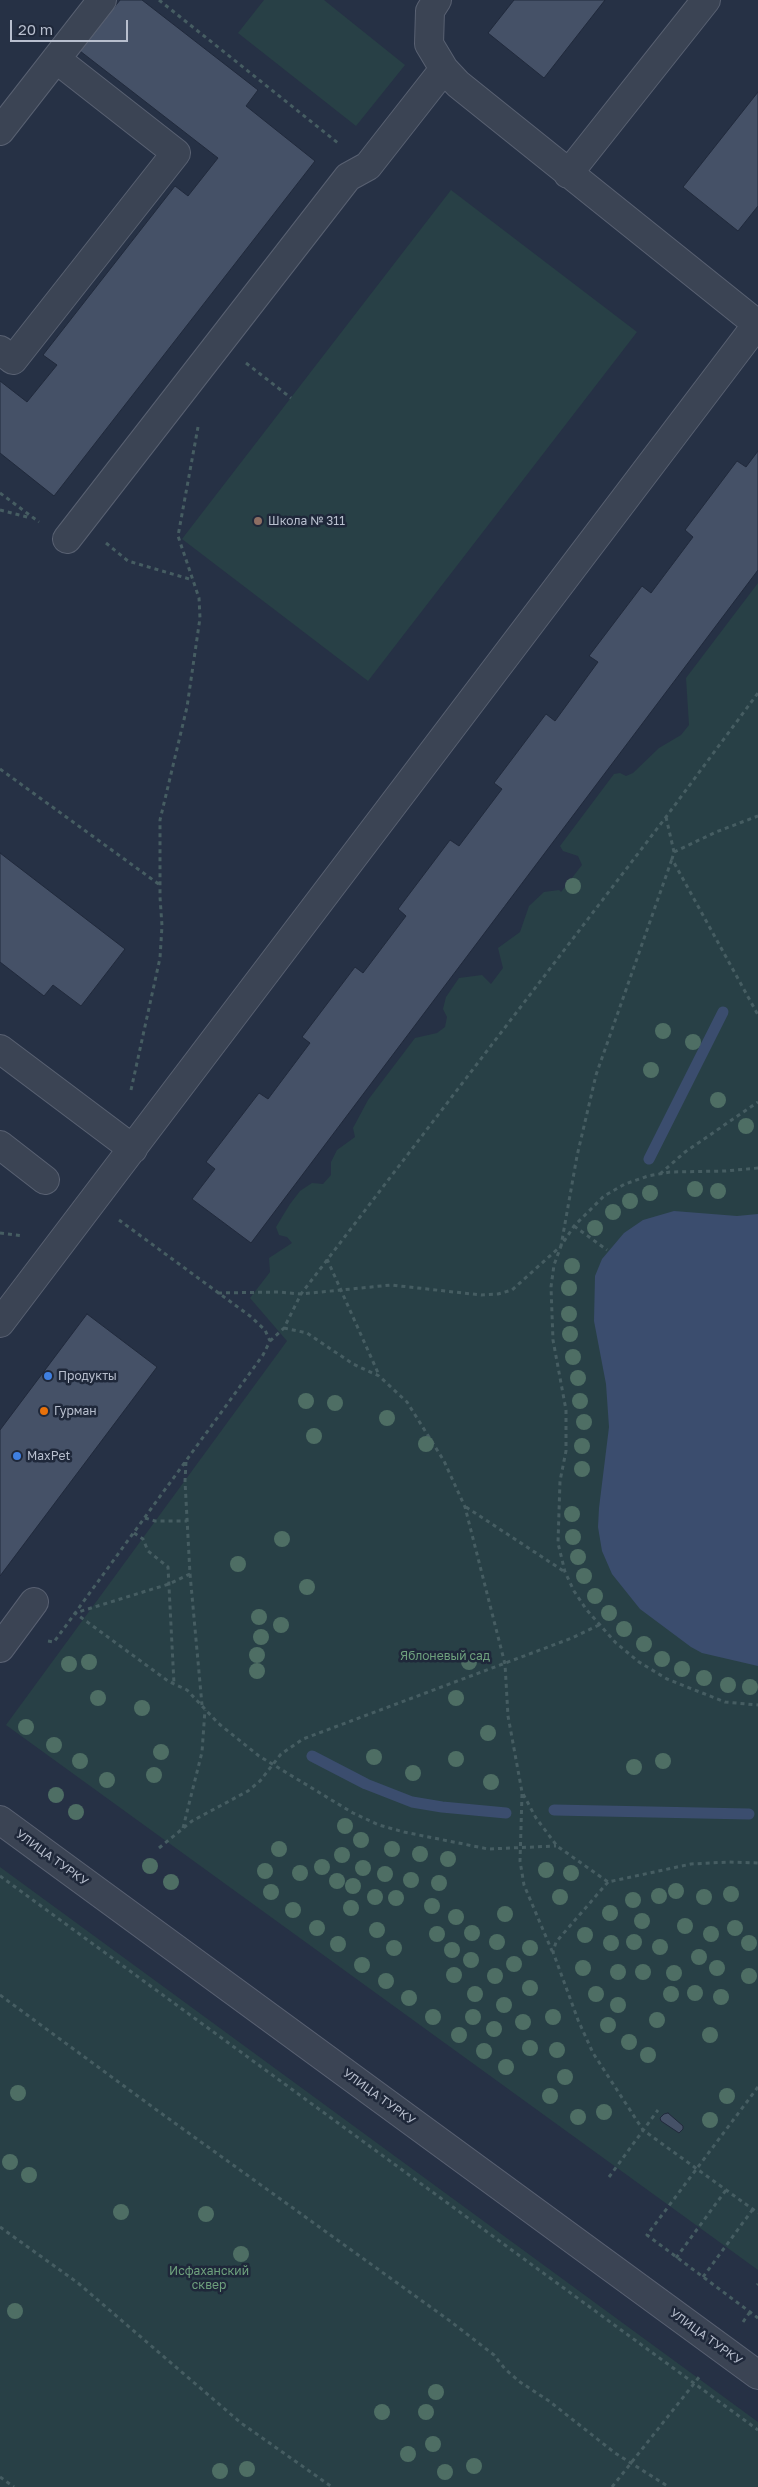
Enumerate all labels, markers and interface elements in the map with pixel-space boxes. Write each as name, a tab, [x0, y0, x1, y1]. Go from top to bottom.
scale bar	[12, 10, 130, 42]
text: 20 m	[18, 20, 53, 38]
place label: Школа № 311	[268, 514, 345, 528]
marker: Школа № 311	[252, 515, 264, 527]
place label: Продукты	[58, 1369, 117, 1383]
marker: Продукты	[42, 1370, 54, 1382]
place label: Гурман	[54, 1404, 97, 1418]
marker: Гурман	[38, 1405, 50, 1417]
place label: MaxPet	[27, 1449, 70, 1463]
marker: MaxPet	[11, 1450, 23, 1462]
park label: Яблоневый сад	[400, 1649, 490, 1663]
street label: УЛИЦА ТУРКУ	[13, 1827, 91, 1889]
street label: УЛИЦА ТУРКУ	[340, 2066, 418, 2128]
park label: Исфаханский сквер	[169, 2264, 249, 2292]
street label: УЛИЦА ТУРКУ	[667, 2306, 745, 2368]

